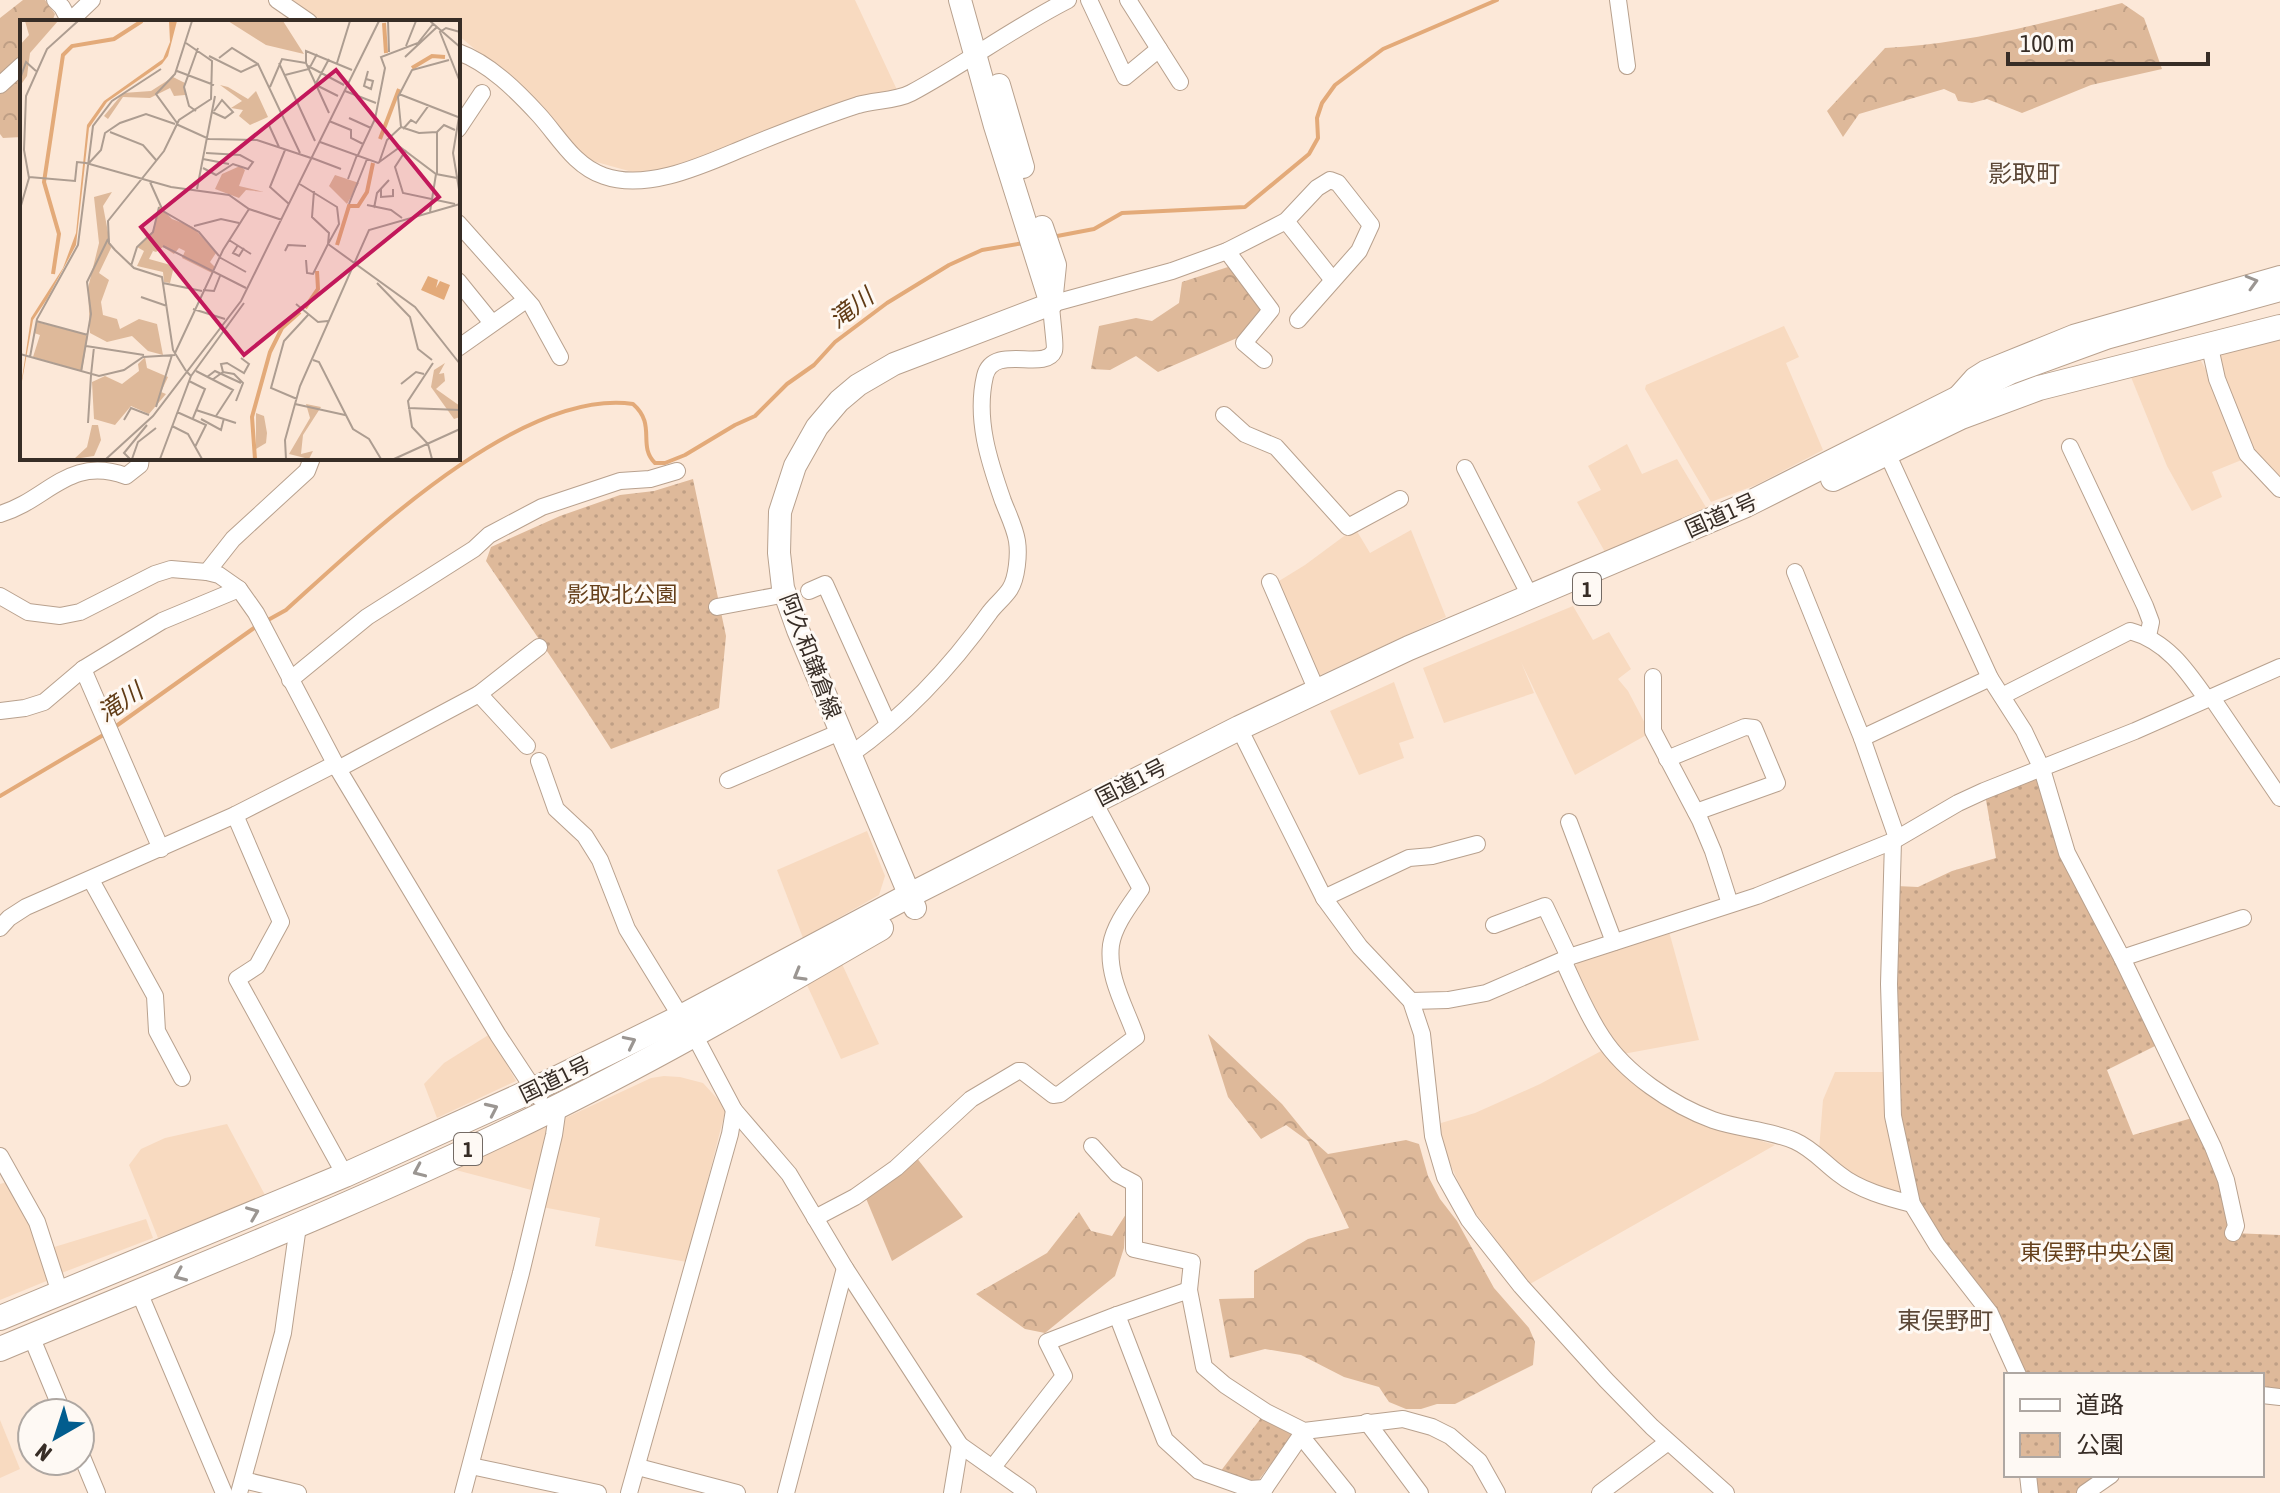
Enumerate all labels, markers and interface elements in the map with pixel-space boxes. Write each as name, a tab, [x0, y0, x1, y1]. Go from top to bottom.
scale bar	[2008, 16, 2208, 66]
inset map	[20, 20, 460, 460]
text: 100 m	[2020, 30, 2074, 57]
district label: 影取町	[1988, 160, 2060, 187]
one-way arrow	[2244, 274, 2258, 291]
water label: 滝川	[824, 281, 881, 333]
street label: 国道1号	[1681, 488, 1761, 542]
road number: 1	[1573, 573, 1601, 605]
park label: 影取北公園	[567, 581, 677, 607]
street label: 阿久和鎌倉線	[775, 590, 847, 722]
water label: 滝川	[93, 676, 150, 727]
street label: 国道1号	[1091, 753, 1171, 811]
one-way arrow	[793, 965, 808, 981]
one-way arrow	[622, 1036, 637, 1052]
street label: 国道1号	[515, 1051, 595, 1107]
one-way arrow	[483, 1103, 498, 1119]
road number: 1	[454, 1133, 482, 1165]
one-way arrow	[413, 1161, 427, 1177]
one-way arrow	[245, 1206, 259, 1222]
park label: 東俣野中央公園	[2020, 1239, 2174, 1265]
one-way arrow	[174, 1265, 189, 1281]
district label: 東俣野町	[1897, 1307, 1993, 1334]
legend	[2004, 1373, 2264, 1477]
text: 道路	[2076, 1391, 2124, 1418]
north arrow	[16, 1397, 96, 1477]
text: 公園	[2076, 1431, 2124, 1458]
text: N	[30, 1438, 57, 1467]

